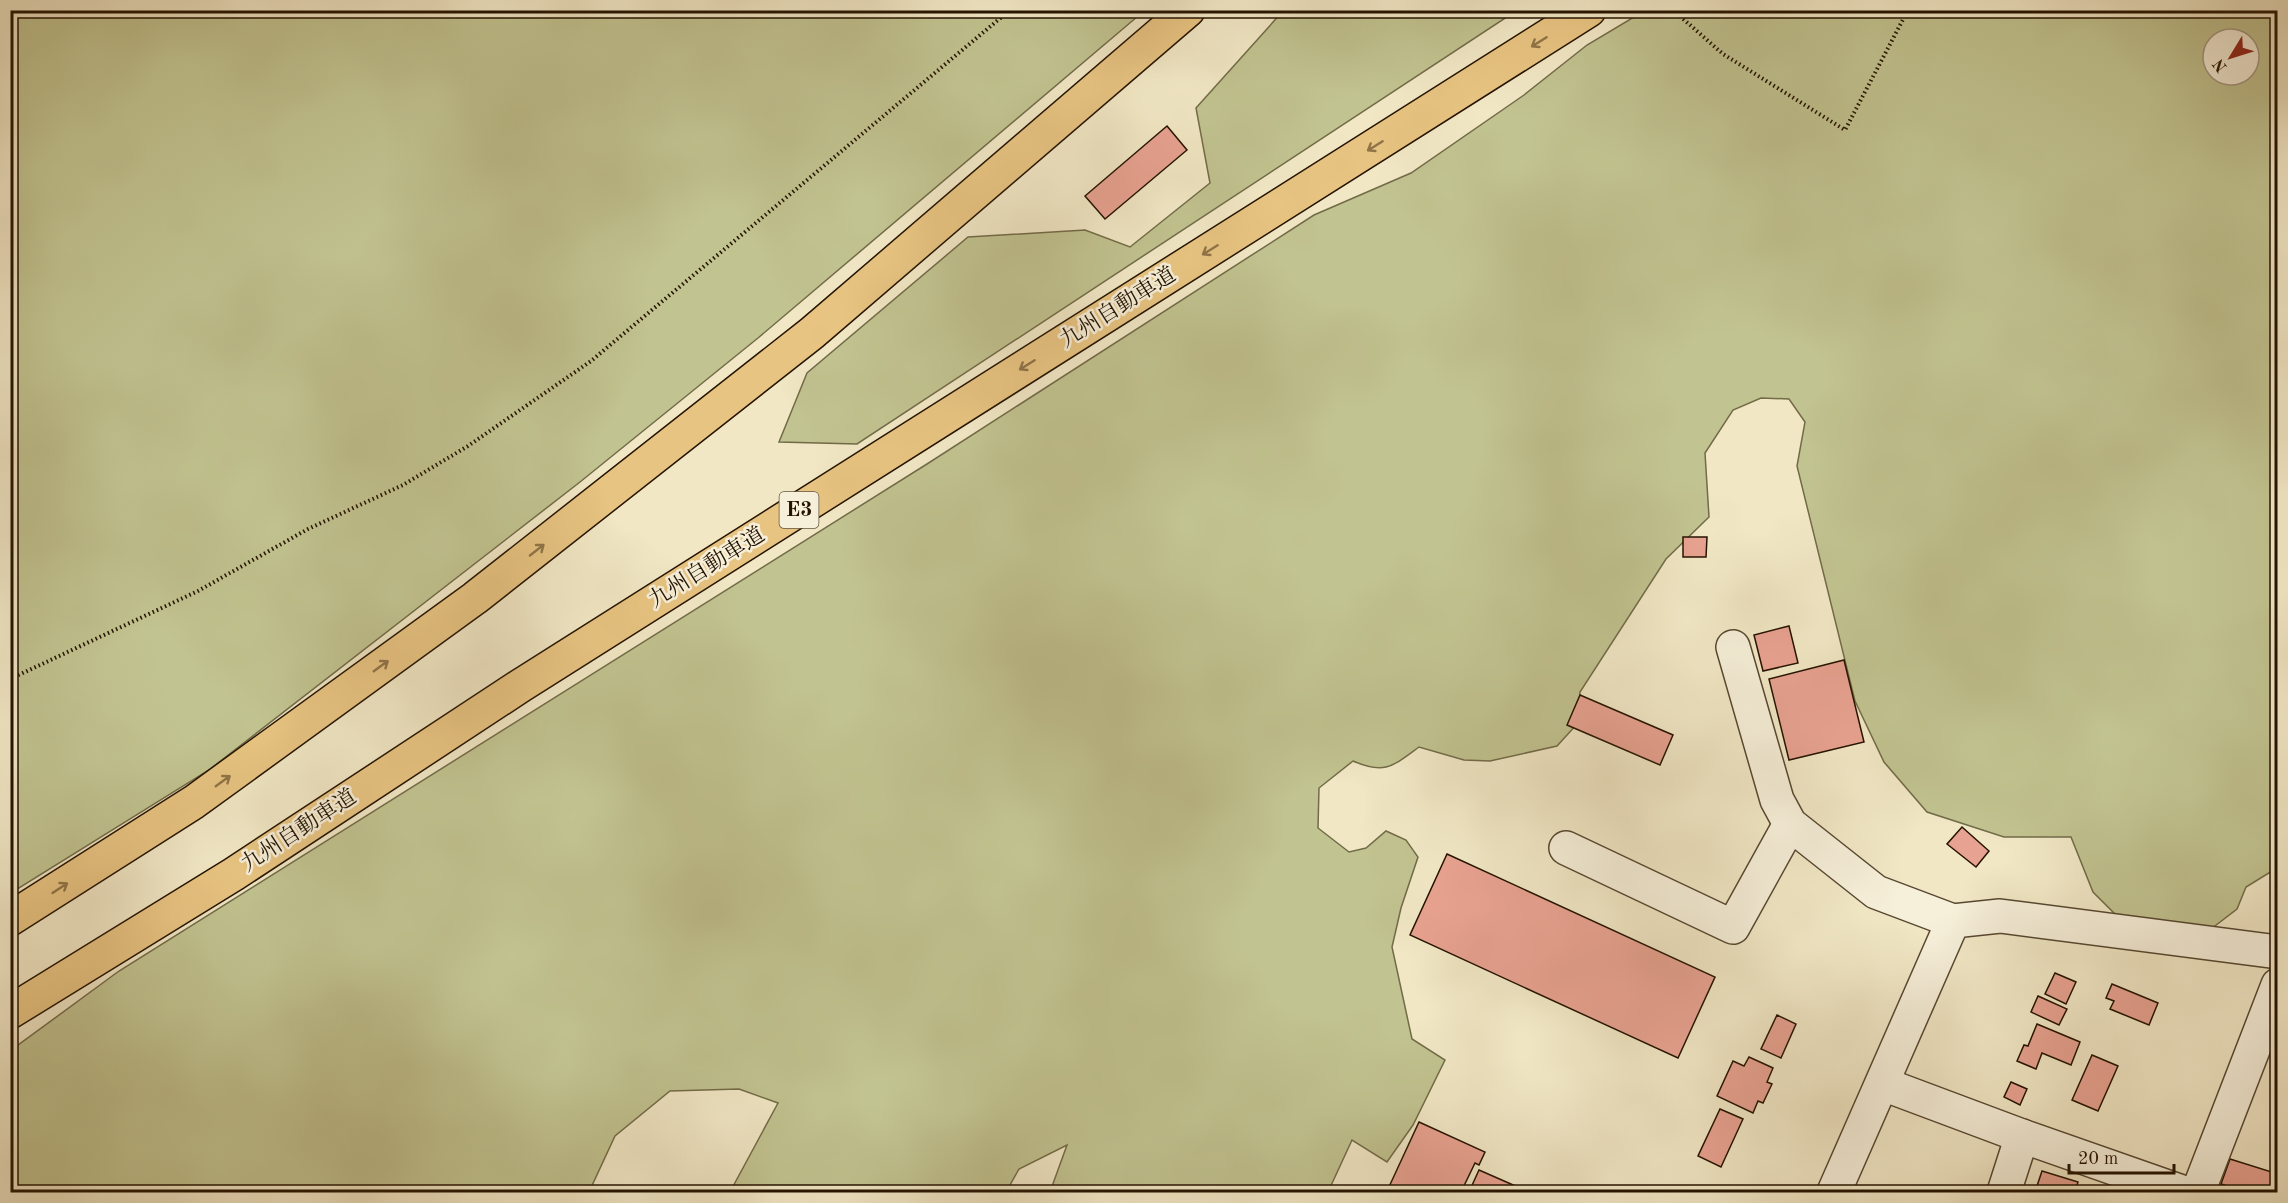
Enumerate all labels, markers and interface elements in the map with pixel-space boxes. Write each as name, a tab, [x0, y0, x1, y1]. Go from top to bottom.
north arrow	[2201, 27, 2261, 87]
one-way arrow	[1531, 35, 1548, 48]
text: N	[2210, 55, 2231, 75]
one-way arrow	[1366, 139, 1383, 152]
one-way arrow	[1202, 244, 1219, 256]
street label: 九州自動車道	[1055, 262, 1180, 352]
one-way arrow	[1019, 360, 1036, 372]
road number: E3	[780, 492, 818, 528]
street label: 九州自動車道	[644, 522, 769, 612]
one-way arrow	[529, 543, 545, 556]
one-way arrow	[372, 660, 388, 673]
one-way arrow	[214, 775, 230, 787]
street label: 九州自動車道	[237, 784, 360, 876]
one-way arrow	[51, 881, 68, 893]
scale bar	[2069, 1137, 2174, 1175]
text: 20 m	[2078, 1150, 2118, 1168]

